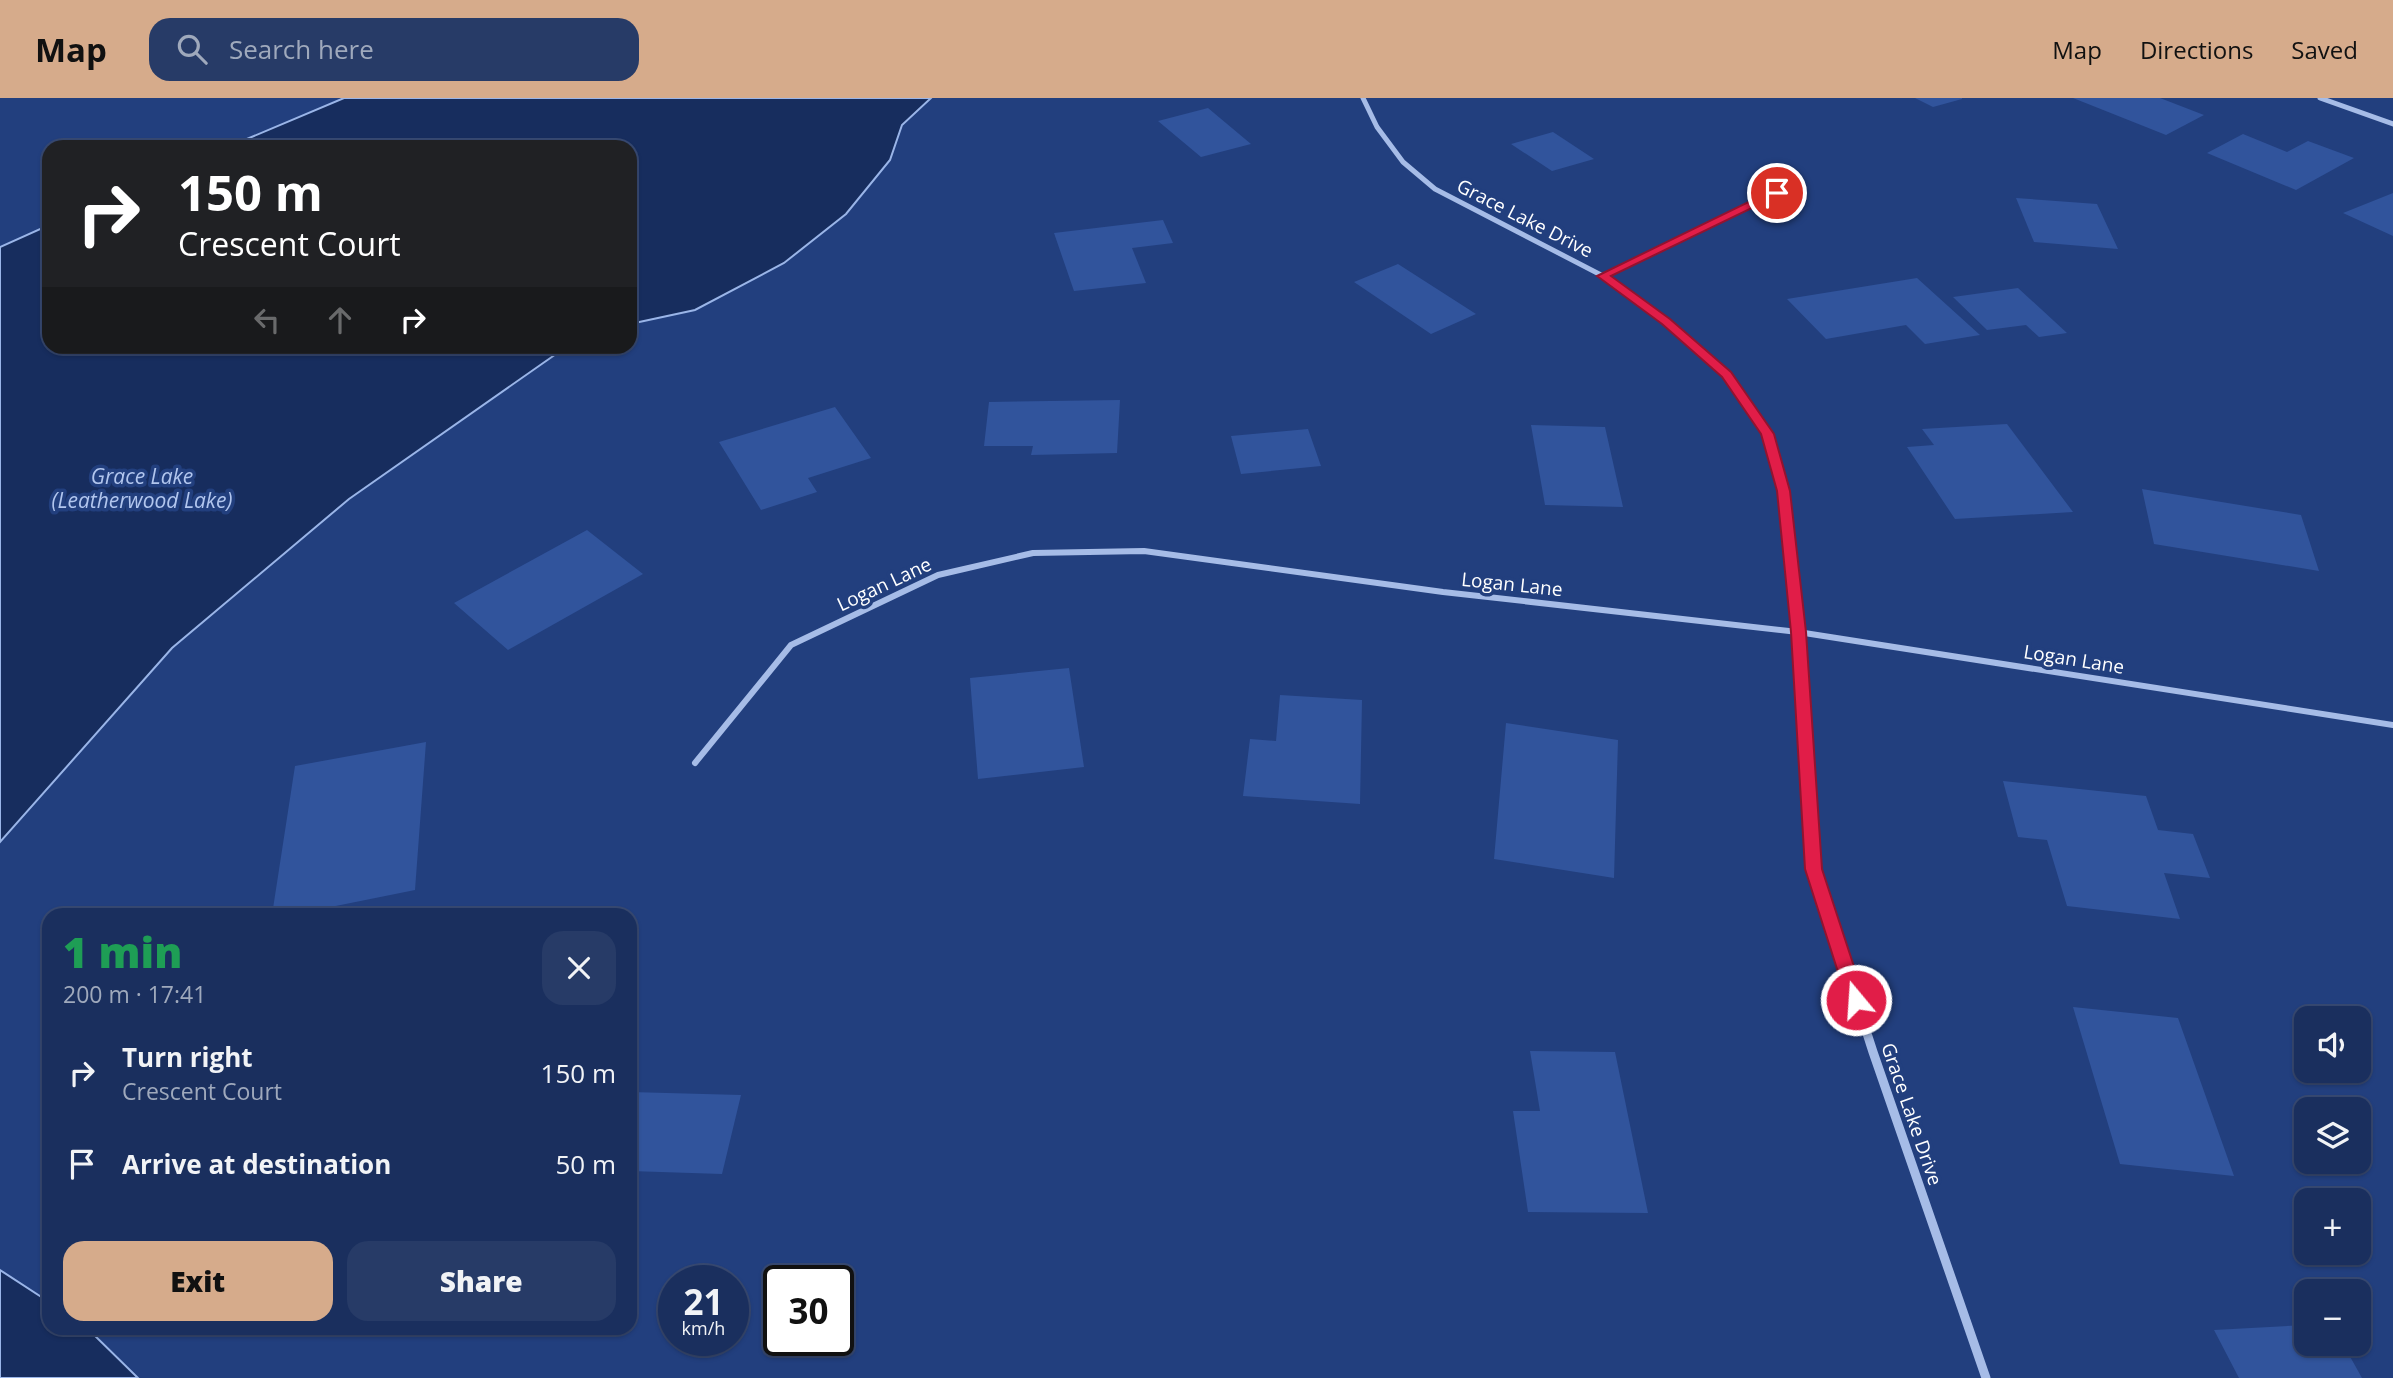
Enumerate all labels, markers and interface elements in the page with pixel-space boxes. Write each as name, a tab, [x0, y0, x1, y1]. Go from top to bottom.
search box	[149, 18, 639, 81]
text: Map	[35, 27, 107, 72]
icon: search	[173, 30, 211, 68]
text: Search here	[229, 31, 374, 67]
text: Map	[2052, 33, 2102, 66]
text: Directions	[2140, 33, 2253, 66]
text: Saved	[2291, 33, 2358, 66]
text: 150 m	[178, 159, 323, 225]
pin	[1747, 163, 1807, 223]
icon: right	[63, 168, 154, 259]
street label: Grace Lake Drive	[1453, 172, 1597, 264]
icon: arrive	[1758, 174, 1796, 212]
text: Crescent Court	[178, 222, 401, 265]
icon: left	[248, 301, 286, 339]
icon: ahead	[321, 301, 359, 339]
icon: right	[394, 301, 432, 339]
water label: Grace Lake (Leatherwood Lake)	[51, 462, 233, 514]
street label: Logan Lane	[832, 551, 936, 617]
street label: Logan Lane	[1460, 566, 1564, 602]
street label: Logan Lane	[2022, 638, 2126, 680]
text: 1 min	[63, 923, 182, 980]
button: close	[542, 931, 616, 1005]
position arrow	[1819, 963, 1893, 1037]
text: 200 m · 17:41	[63, 978, 206, 1010]
map controls	[2294, 1006, 2371, 1356]
button: sound	[2294, 1006, 2371, 1083]
text: Turn right	[122, 1039, 253, 1075]
street label: Grace Lake Drive	[1875, 1039, 1949, 1189]
icon: right	[63, 1054, 101, 1092]
text: 150 m	[541, 1055, 616, 1091]
text: Crescent Court	[122, 1075, 282, 1107]
button: layers	[2294, 1097, 2371, 1174]
icon: arrive	[63, 1145, 101, 1183]
text: Arrive at destination	[122, 1146, 391, 1182]
text: 50 m	[555, 1146, 616, 1182]
button: +	[2294, 1188, 2371, 1265]
button: Exit	[63, 1241, 333, 1321]
button: Share	[347, 1241, 616, 1321]
speed limit sign: 30	[763, 1265, 854, 1356]
text: 21	[683, 1278, 724, 1325]
button: −	[2294, 1279, 2371, 1356]
text: km/h	[682, 1316, 725, 1340]

